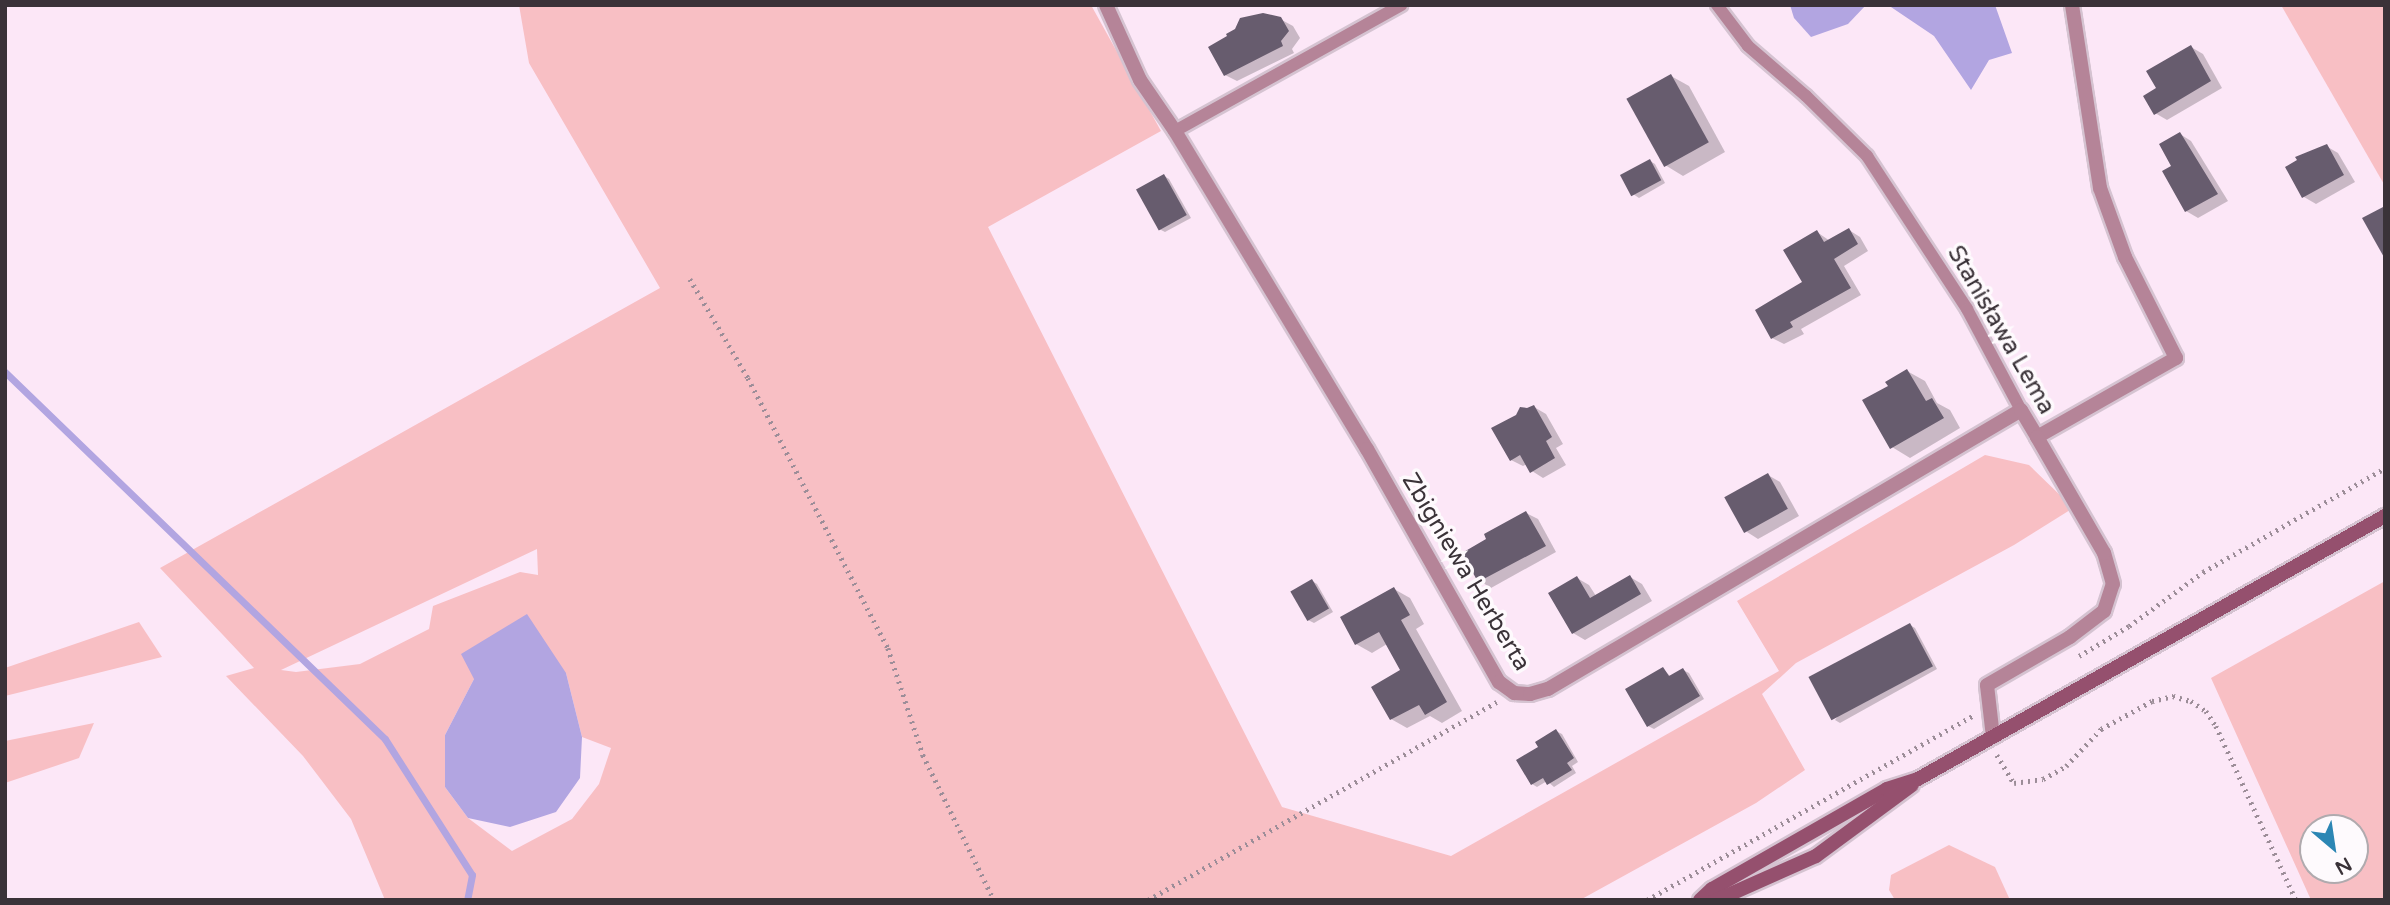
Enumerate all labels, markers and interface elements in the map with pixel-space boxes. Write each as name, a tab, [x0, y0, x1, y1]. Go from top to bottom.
street label: Stanisława Lema	[1941, 241, 2061, 419]
street label: Zbigniewa Herberta	[1396, 468, 1536, 676]
north arrow	[2299, 814, 2369, 884]
text: N	[2331, 852, 2355, 879]

